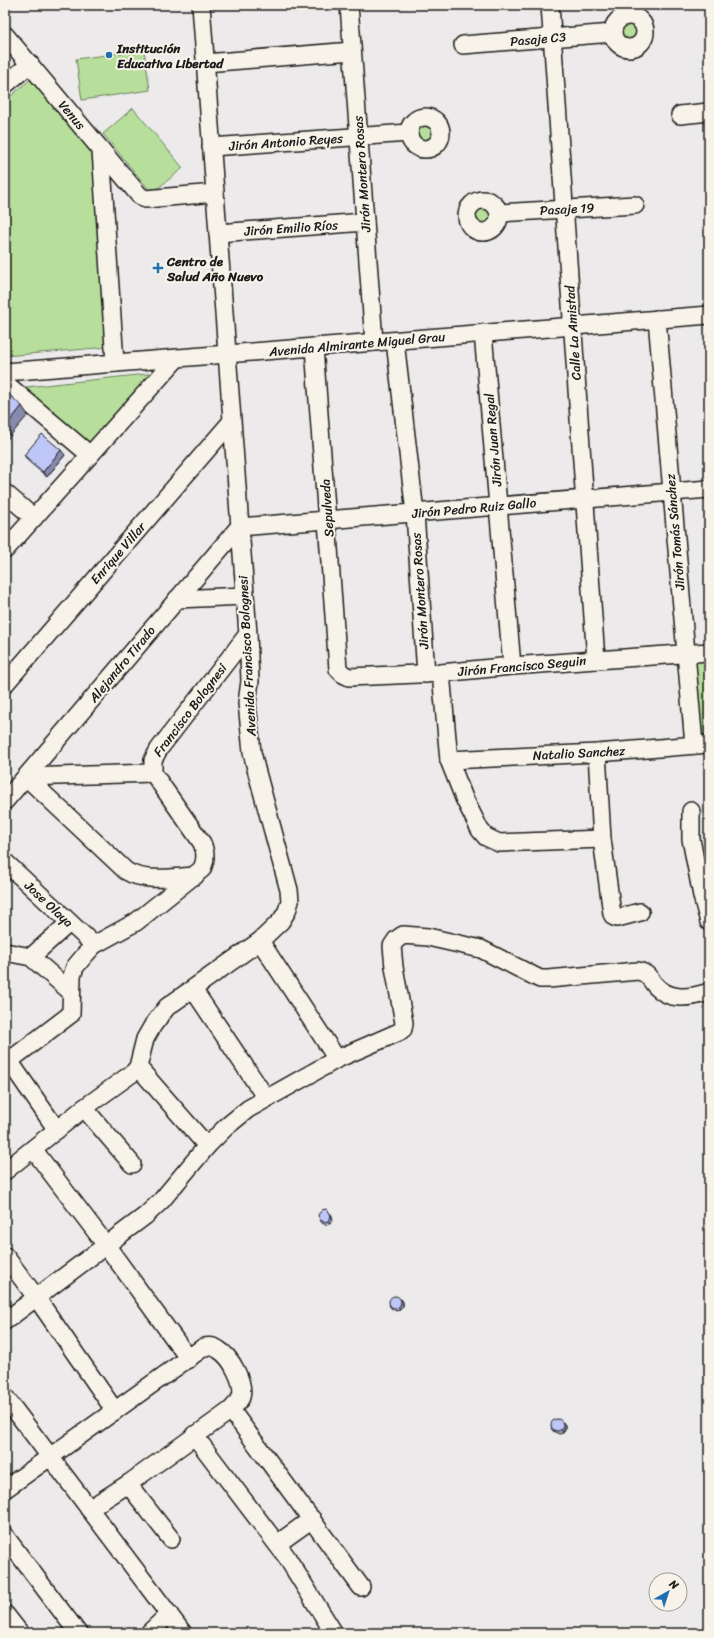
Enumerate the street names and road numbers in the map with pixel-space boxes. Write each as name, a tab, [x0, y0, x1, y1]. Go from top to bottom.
street label: Pasaje C3	[509, 25, 567, 53]
street label: Venus	[52, 95, 92, 135]
street label: Jirón Montero Rosas	[346, 114, 378, 234]
street label: Jirón Antonio Reyes	[227, 126, 345, 158]
street label: Pasaje 19	[539, 196, 595, 222]
street label: Jirón Emilio Ríos	[242, 213, 340, 243]
street label: Calle La Amistad	[558, 284, 588, 381]
street label: Avenida Almirante Miguel Grau	[267, 325, 446, 363]
street label: Jirón Juan Regal	[477, 392, 509, 488]
street label: Jirón Tomás Sánchez	[658, 472, 692, 592]
street label: Sepulveda	[313, 478, 340, 538]
street label: Jirón Pedro Ruiz Gallo	[410, 491, 538, 525]
street label: Enrique Villar	[84, 516, 152, 589]
street label: Jirón Montero Rosas	[404, 531, 436, 651]
street label: Avenida Francisco Bolognesi	[231, 575, 263, 738]
street label: Alejandro Tirado	[82, 620, 162, 708]
street label: Jirón Francisco Seguin	[456, 649, 587, 683]
street label: Francisco Bolognesi	[147, 658, 233, 762]
street label: Natalio Sanchez	[532, 739, 627, 767]
street label: Jose Olaya	[18, 874, 79, 933]

